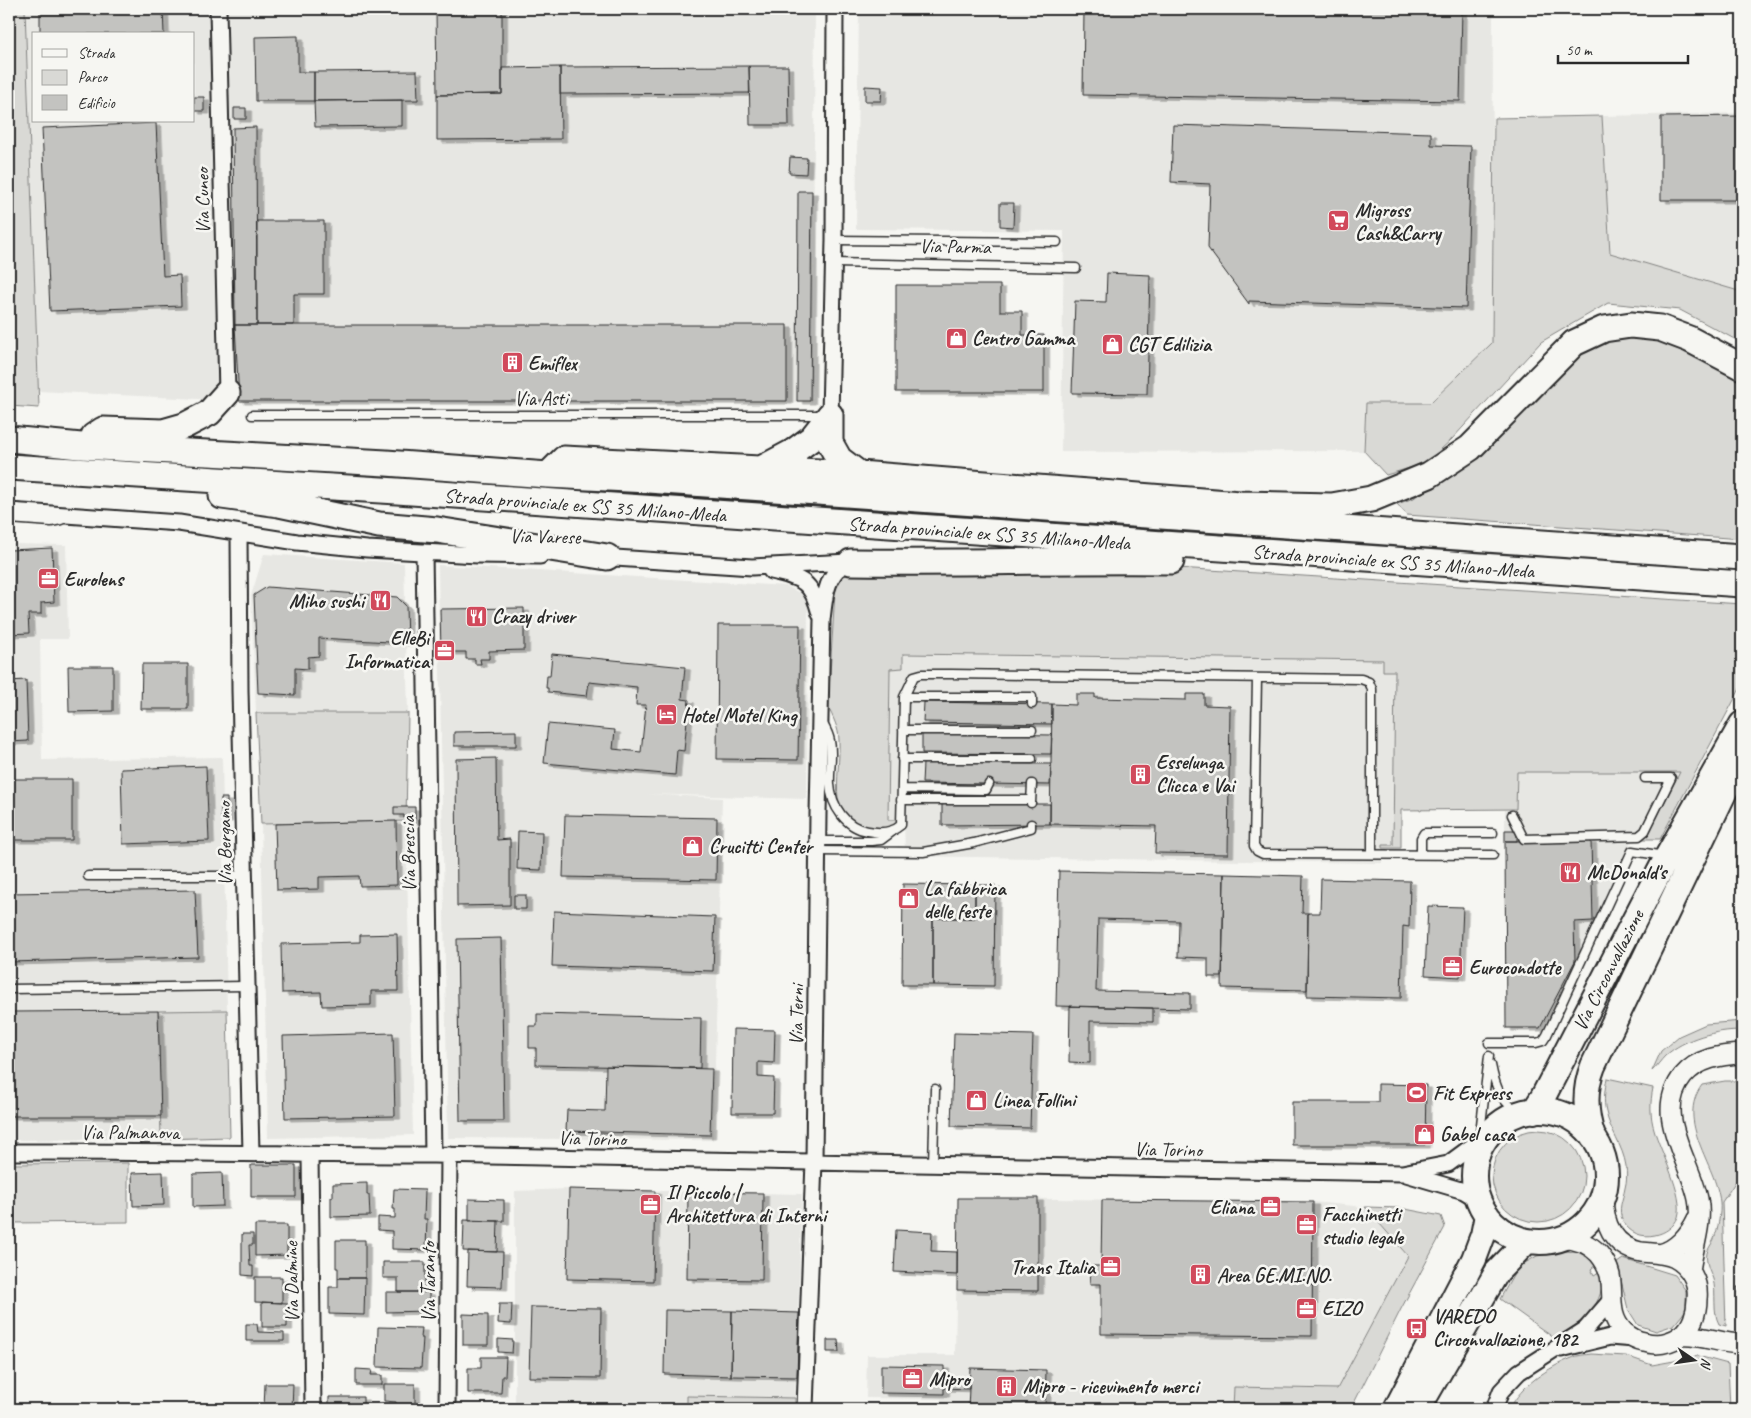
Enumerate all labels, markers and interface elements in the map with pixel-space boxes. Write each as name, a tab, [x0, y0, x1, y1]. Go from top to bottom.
legend	[32, 32, 195, 122]
scale bar	[1558, 32, 1688, 64]
text: 50 m	[1566, 41, 1593, 60]
text: Strada	[78, 44, 115, 63]
text: Parco	[78, 68, 109, 87]
text: Edificio	[78, 94, 116, 113]
street label: Via Cuneo	[189, 166, 216, 234]
place label: Migross Cash&Carry	[1355, 198, 1443, 246]
supermarket icon: Migross Cash&Carry	[1327, 209, 1351, 233]
street label: Via Parma	[919, 233, 992, 260]
shop icon: Centro Gamma	[944, 326, 968, 350]
place label: Centro Gamma	[972, 326, 1076, 351]
shop icon: CGT Edilizia	[1100, 332, 1124, 356]
place label: CGT Edilizia	[1128, 332, 1213, 357]
building icon: Emiflex	[500, 351, 524, 375]
place label: Emiflex	[528, 351, 579, 376]
street label: Via Asti	[514, 386, 570, 411]
street label: Strada provinciale ex SS 35 Milano-Meda	[443, 483, 729, 528]
street label: Strada provinciale ex SS 35 Milano-Meda	[847, 511, 1133, 556]
street label: Via Varese	[509, 523, 582, 550]
street label: Strada provinciale ex SS 35 Milano-Meda	[1251, 539, 1537, 584]
office icon: Eurolens	[36, 567, 60, 591]
place label: Eurolens	[64, 567, 125, 592]
place label: Miho sushi	[289, 589, 367, 614]
restaurant icon: Miho sushi	[368, 589, 392, 613]
restaurant icon: Crazy driver	[464, 604, 488, 628]
place label: Crazy driver	[492, 604, 578, 629]
place label: ElleBi Informatica	[345, 626, 432, 674]
office icon: ElleBi Informatica	[433, 638, 457, 662]
hotel icon: Hotel Motel King	[654, 703, 678, 727]
place label: Hotel Motel King	[682, 703, 798, 728]
place label: Esselunga Clicca e Vai	[1156, 750, 1237, 798]
building icon: Esselunga Clicca e Vai	[1128, 762, 1152, 786]
street label: Via Bergamo	[211, 800, 238, 886]
street label: Via Brescia	[395, 814, 422, 892]
shop icon: Crucitti Center	[681, 834, 705, 858]
place label: Crucitti Center	[709, 834, 815, 859]
restaurant icon: McDonald's	[1559, 860, 1583, 884]
place label: McDonald's	[1587, 860, 1668, 885]
place label: La fabbrica delle feste	[924, 876, 1008, 924]
shop icon: La fabbrica delle feste	[896, 887, 920, 911]
street label: Via Circonvallazione	[1567, 904, 1650, 1035]
office icon: Eurocondotte	[1441, 955, 1465, 979]
place label: Eurocondotte	[1469, 955, 1562, 980]
street label: Via Terni	[783, 982, 810, 1046]
sports icon: Fit Express	[1405, 1081, 1429, 1105]
place label: Fit Express	[1433, 1081, 1513, 1106]
shop icon: Linea Follini	[965, 1088, 989, 1112]
place label: Linea Follini	[993, 1088, 1078, 1113]
street label: Via Palmanova	[81, 1120, 181, 1145]
shop icon: Gabel casa	[1412, 1122, 1436, 1146]
place label: Gabel casa	[1440, 1122, 1517, 1147]
street label: Via Torino	[558, 1125, 628, 1152]
street label: Via Torino	[1134, 1136, 1204, 1163]
place label: Il Piccolo | Architettura di Interni	[666, 1180, 829, 1228]
office icon: Il Piccolo | Architettura di Interni	[638, 1192, 662, 1216]
place label: Eliana	[1210, 1195, 1256, 1220]
office icon: Eliana	[1258, 1195, 1282, 1219]
place label: Facchinetti studio legale	[1322, 1202, 1404, 1250]
office icon: Facchinetti studio legale	[1294, 1213, 1318, 1237]
street label: Via Dalmine	[278, 1240, 305, 1323]
street label: Via Taranto	[416, 1240, 441, 1322]
place label: Trans Italia	[1011, 1255, 1097, 1280]
office icon: Trans Italia	[1099, 1255, 1123, 1279]
building icon: Area GE.MI.NO.	[1189, 1263, 1213, 1287]
place label: Area GE.MI.NO.	[1217, 1263, 1333, 1288]
office icon: EIZO	[1294, 1296, 1318, 1320]
place label: EIZO	[1322, 1296, 1364, 1321]
place label: VAREDO Circonvallazione, 182	[1433, 1304, 1579, 1352]
bus stop icon: VAREDO Circonvallazione, 182	[1405, 1316, 1429, 1340]
north arrow	[1668, 1336, 1718, 1386]
text: N	[1696, 1357, 1715, 1371]
office icon: Mipro	[901, 1367, 925, 1391]
place label: Mipro	[929, 1367, 971, 1392]
building icon: Mipro - ricevimento merci	[995, 1374, 1019, 1398]
place label: Mipro - ricevimento merci	[1023, 1374, 1201, 1399]

